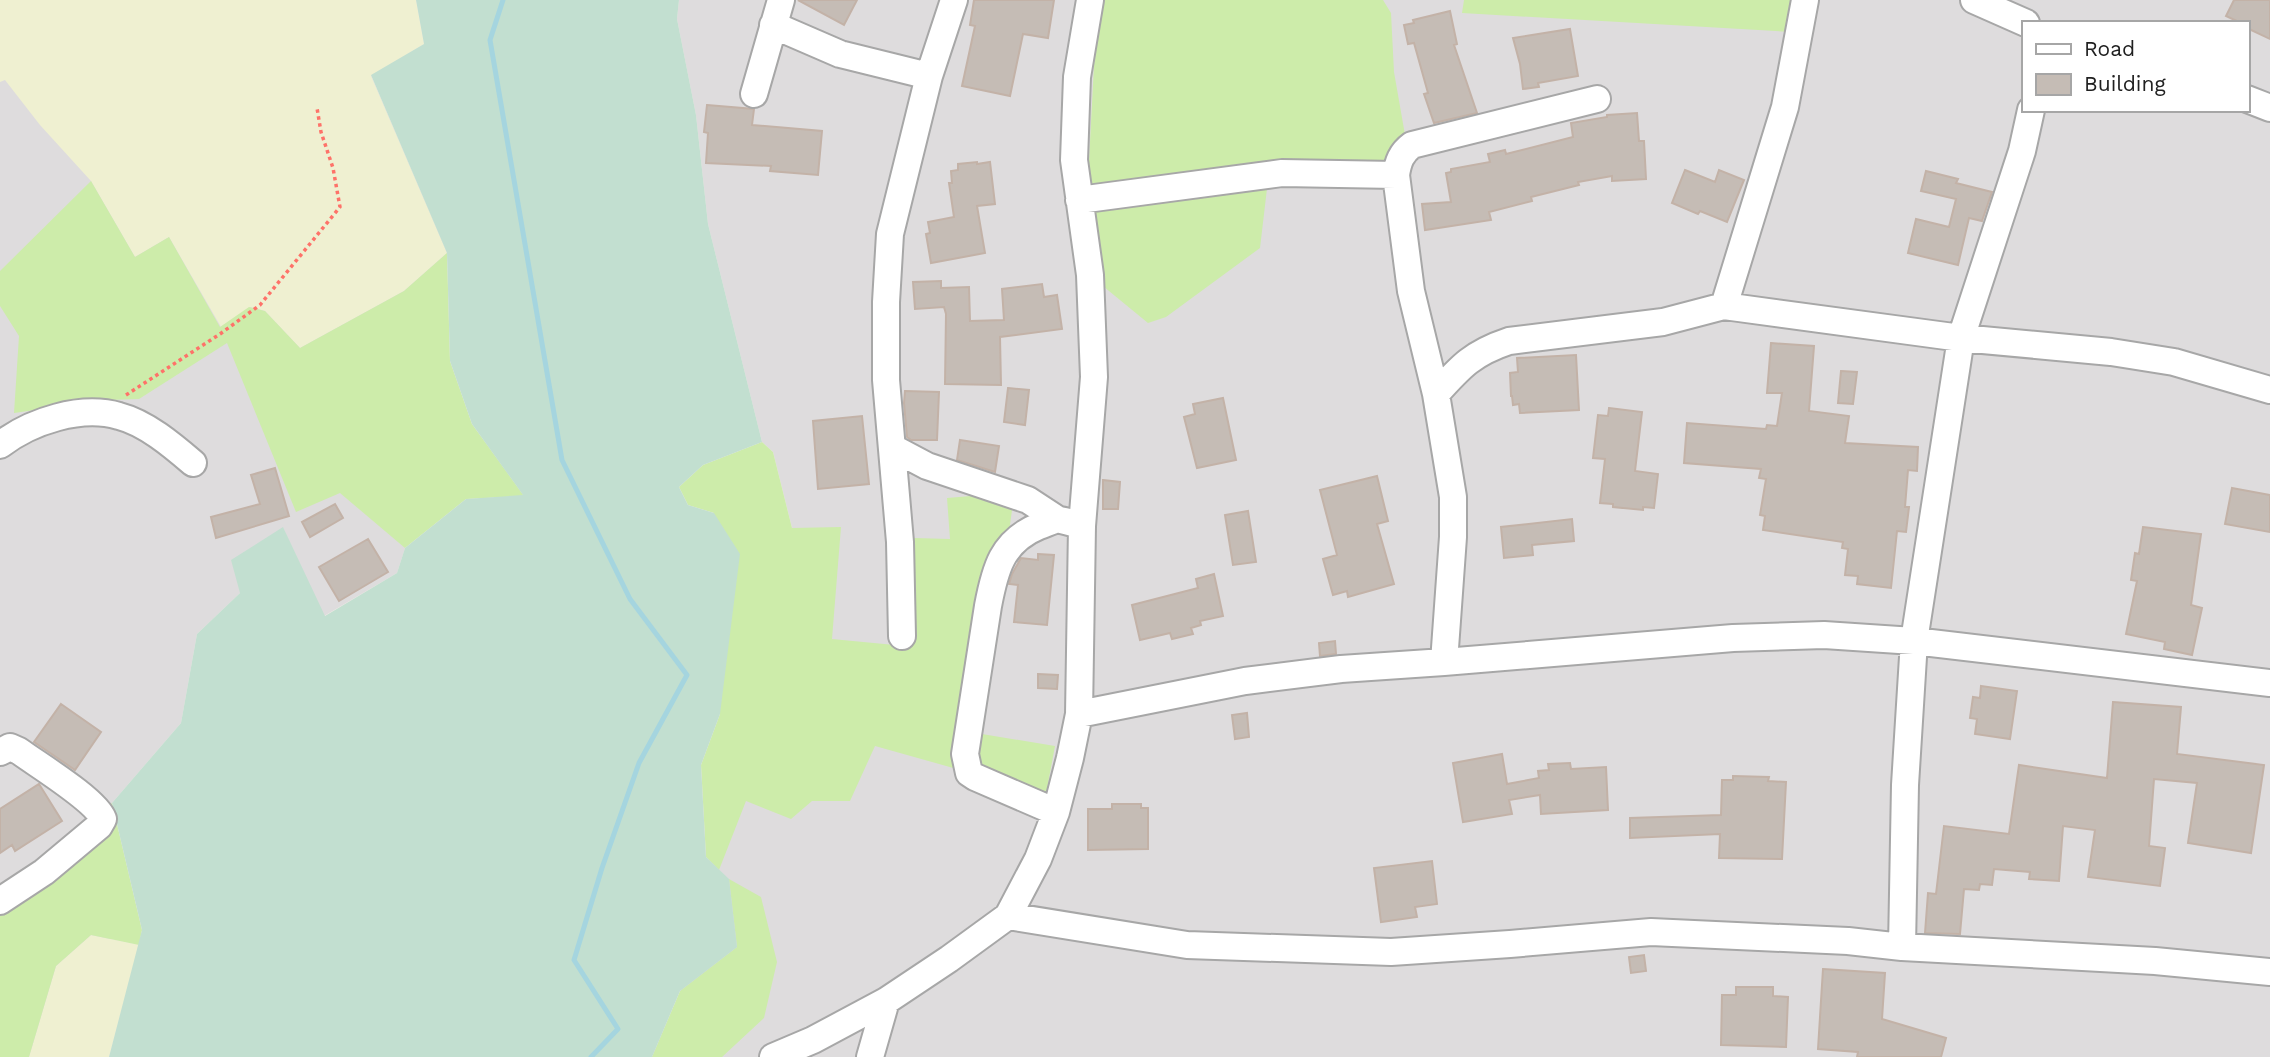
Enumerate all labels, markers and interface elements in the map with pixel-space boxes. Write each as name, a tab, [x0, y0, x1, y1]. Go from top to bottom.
legend	[2022, 21, 2249, 112]
text: Road	[2084, 36, 2135, 61]
text: Building	[2084, 71, 2166, 96]

